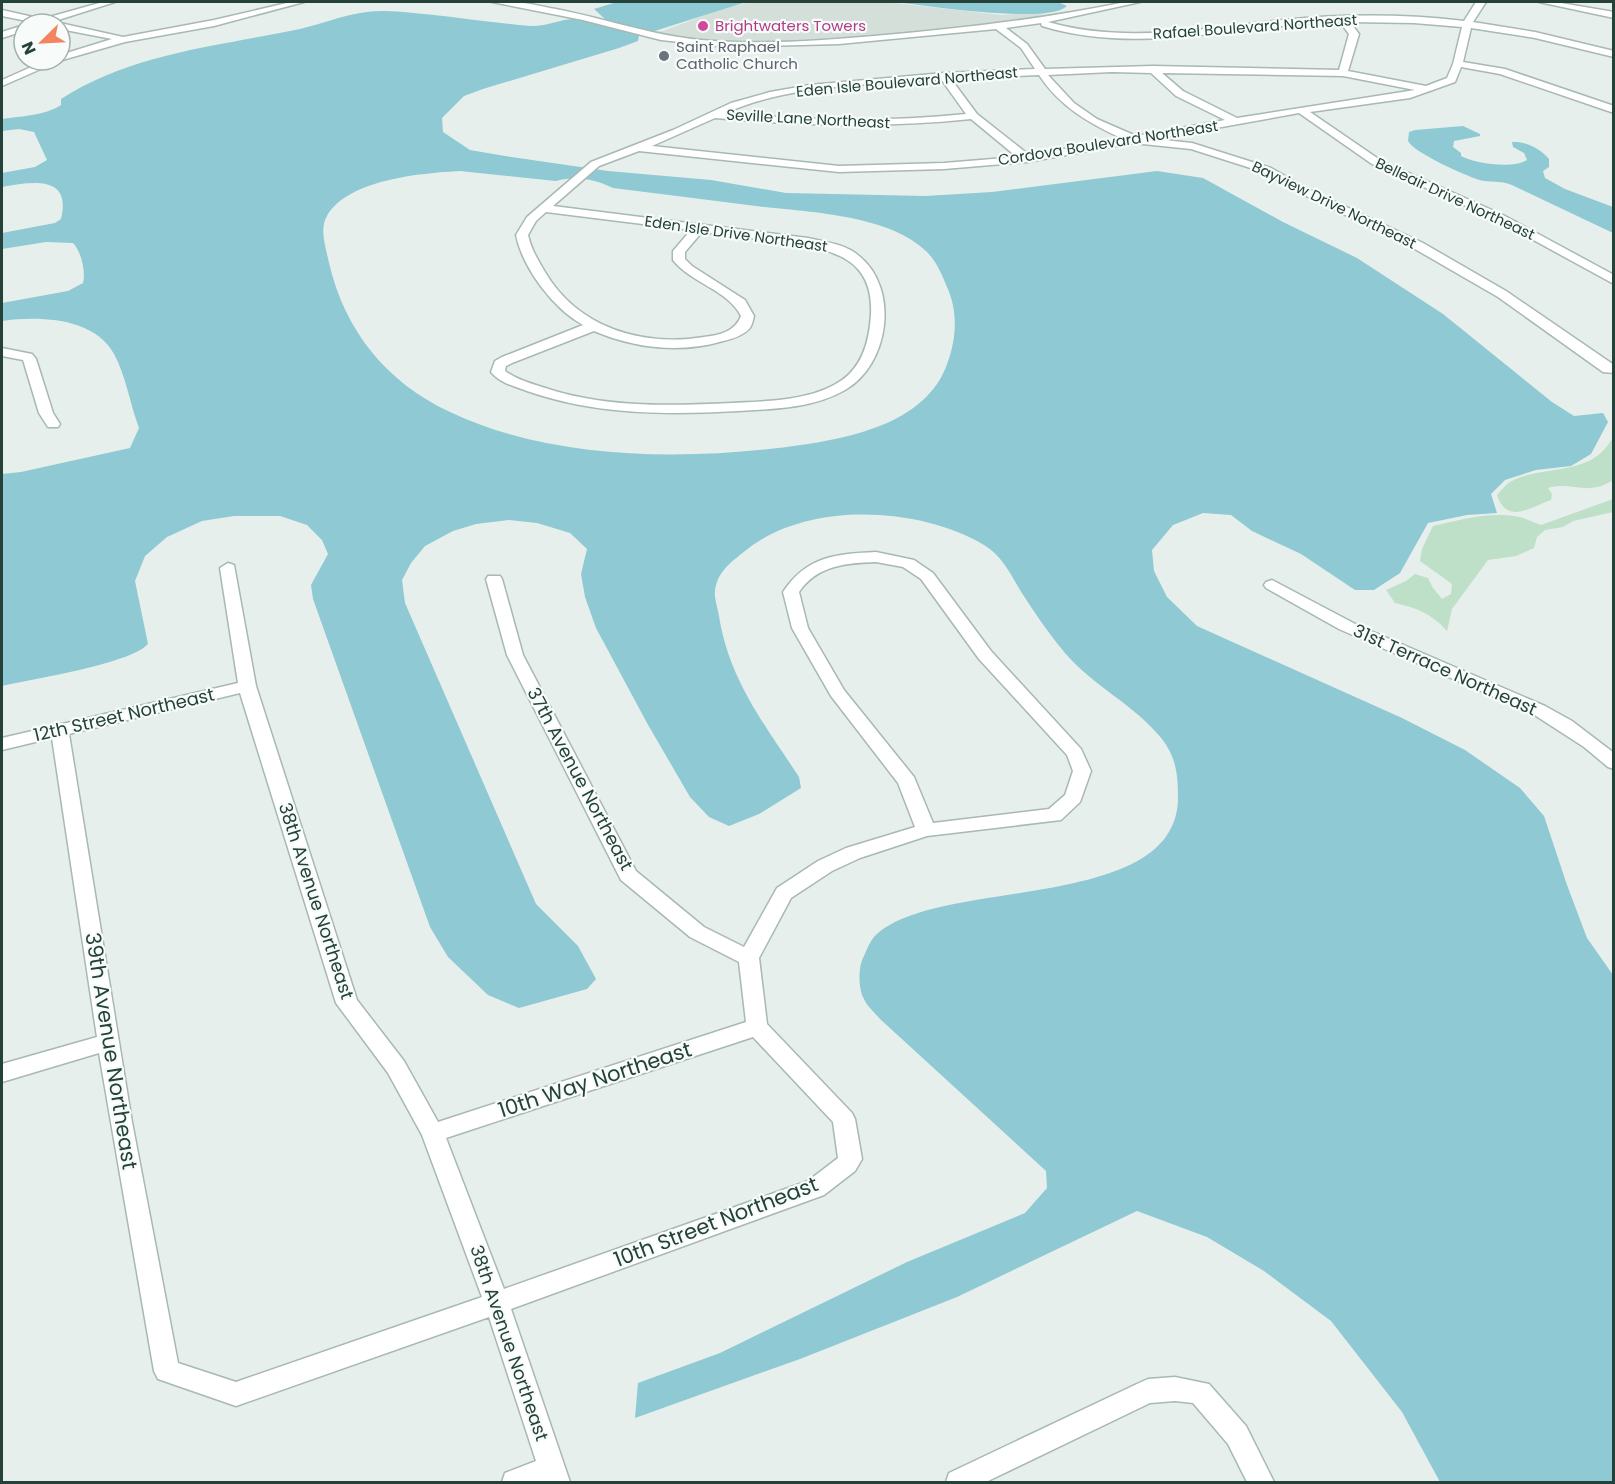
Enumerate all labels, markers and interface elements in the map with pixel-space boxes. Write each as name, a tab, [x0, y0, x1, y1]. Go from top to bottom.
street label: Rafael Boulevard Northeast	[1152, 9, 1358, 44]
north arrow	[12, 12, 72, 72]
place label: Brightwaters Towers	[715, 15, 866, 36]
marker: Brightwaters Towers	[696, 19, 710, 33]
place label: Saint Raphael Catholic Church	[676, 36, 798, 74]
text: N	[16, 38, 42, 58]
marker: Saint Raphael Catholic Church	[657, 49, 671, 63]
street label: Eden Isle Boulevard Northeast	[795, 61, 1019, 102]
street label: Seville Lane Northeast	[726, 104, 890, 133]
street label: Cordova Boulevard Northeast	[996, 115, 1219, 170]
street label: Belleair Drive Northeast	[1372, 152, 1538, 245]
street label: Bayview Drive Northeast	[1248, 156, 1420, 254]
street label: Eden Isle Drive Northeast	[643, 210, 829, 257]
street label: 31st Terrace Northeast	[1349, 618, 1541, 721]
street label: 12th Street Northeast	[31, 682, 217, 747]
street label: 37th Avenue Northeast	[522, 683, 639, 875]
street label: 38th Avenue Northeast	[273, 799, 360, 1002]
street label: 39th Avenue Northeast	[78, 930, 145, 1172]
street label: 10th Way Northeast	[494, 1035, 695, 1124]
street label: 10th Street Northeast	[609, 1169, 822, 1274]
street label: 38th Avenue Northeast	[464, 1242, 555, 1444]

